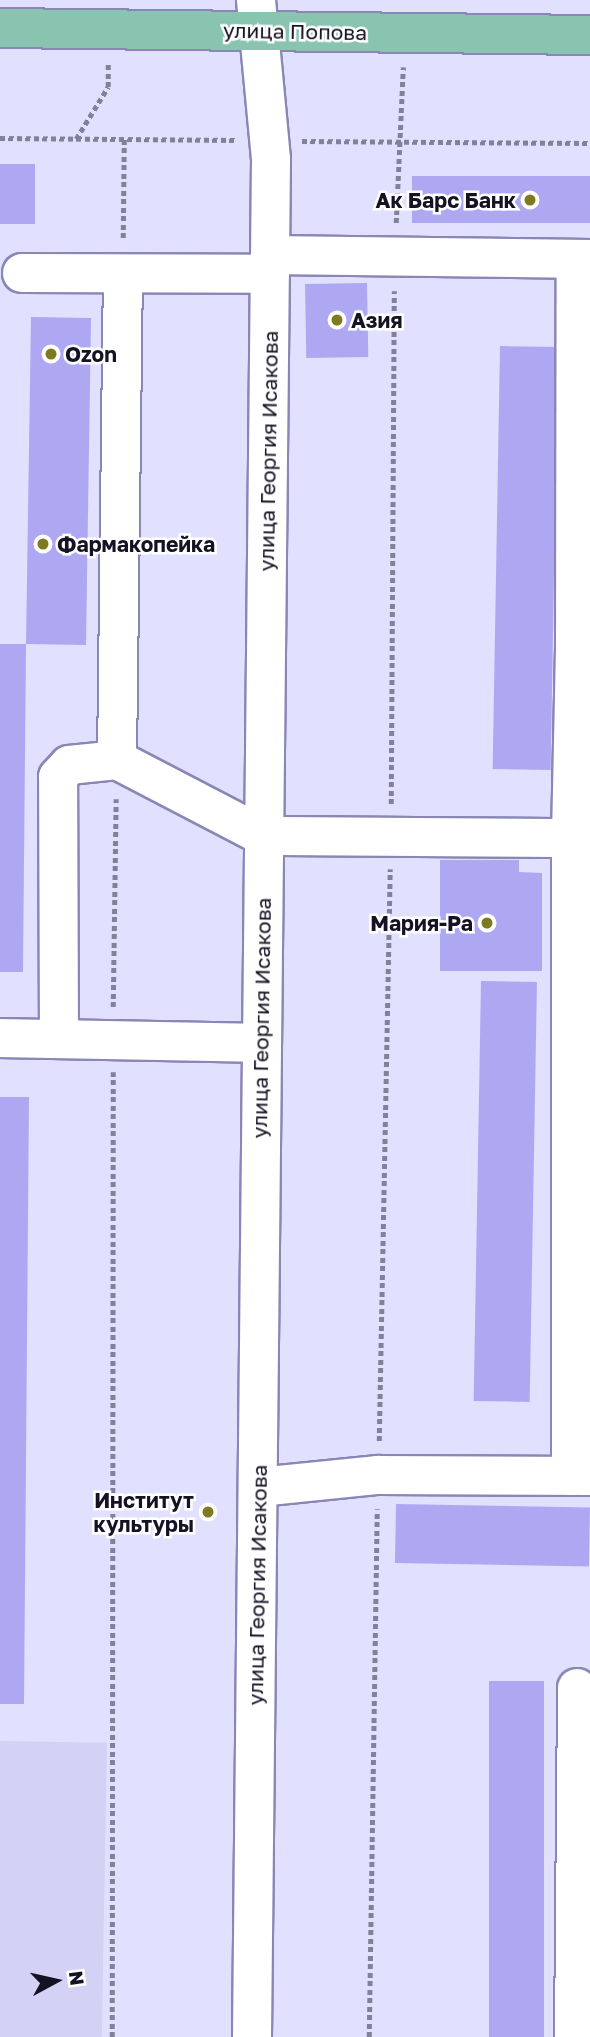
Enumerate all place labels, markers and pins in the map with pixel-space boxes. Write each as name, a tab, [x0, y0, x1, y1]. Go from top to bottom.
place label: Ак Барс Банк	[376, 187, 516, 213]
marker: Ак Барс Банк	[522, 192, 538, 208]
place label: Азия	[351, 307, 402, 333]
marker: Азия	[329, 312, 345, 328]
place label: Ozon	[65, 341, 117, 367]
marker: Ozon	[43, 346, 59, 362]
place label: Фармакопейка	[57, 531, 215, 557]
marker: Фармакопейка	[35, 536, 51, 552]
place label: Мария-Ра	[370, 910, 473, 936]
marker: Мария-Ра	[479, 915, 495, 931]
place label: Институт культуры	[94, 1487, 194, 1537]
marker: Институт культуры	[200, 1504, 216, 1520]

